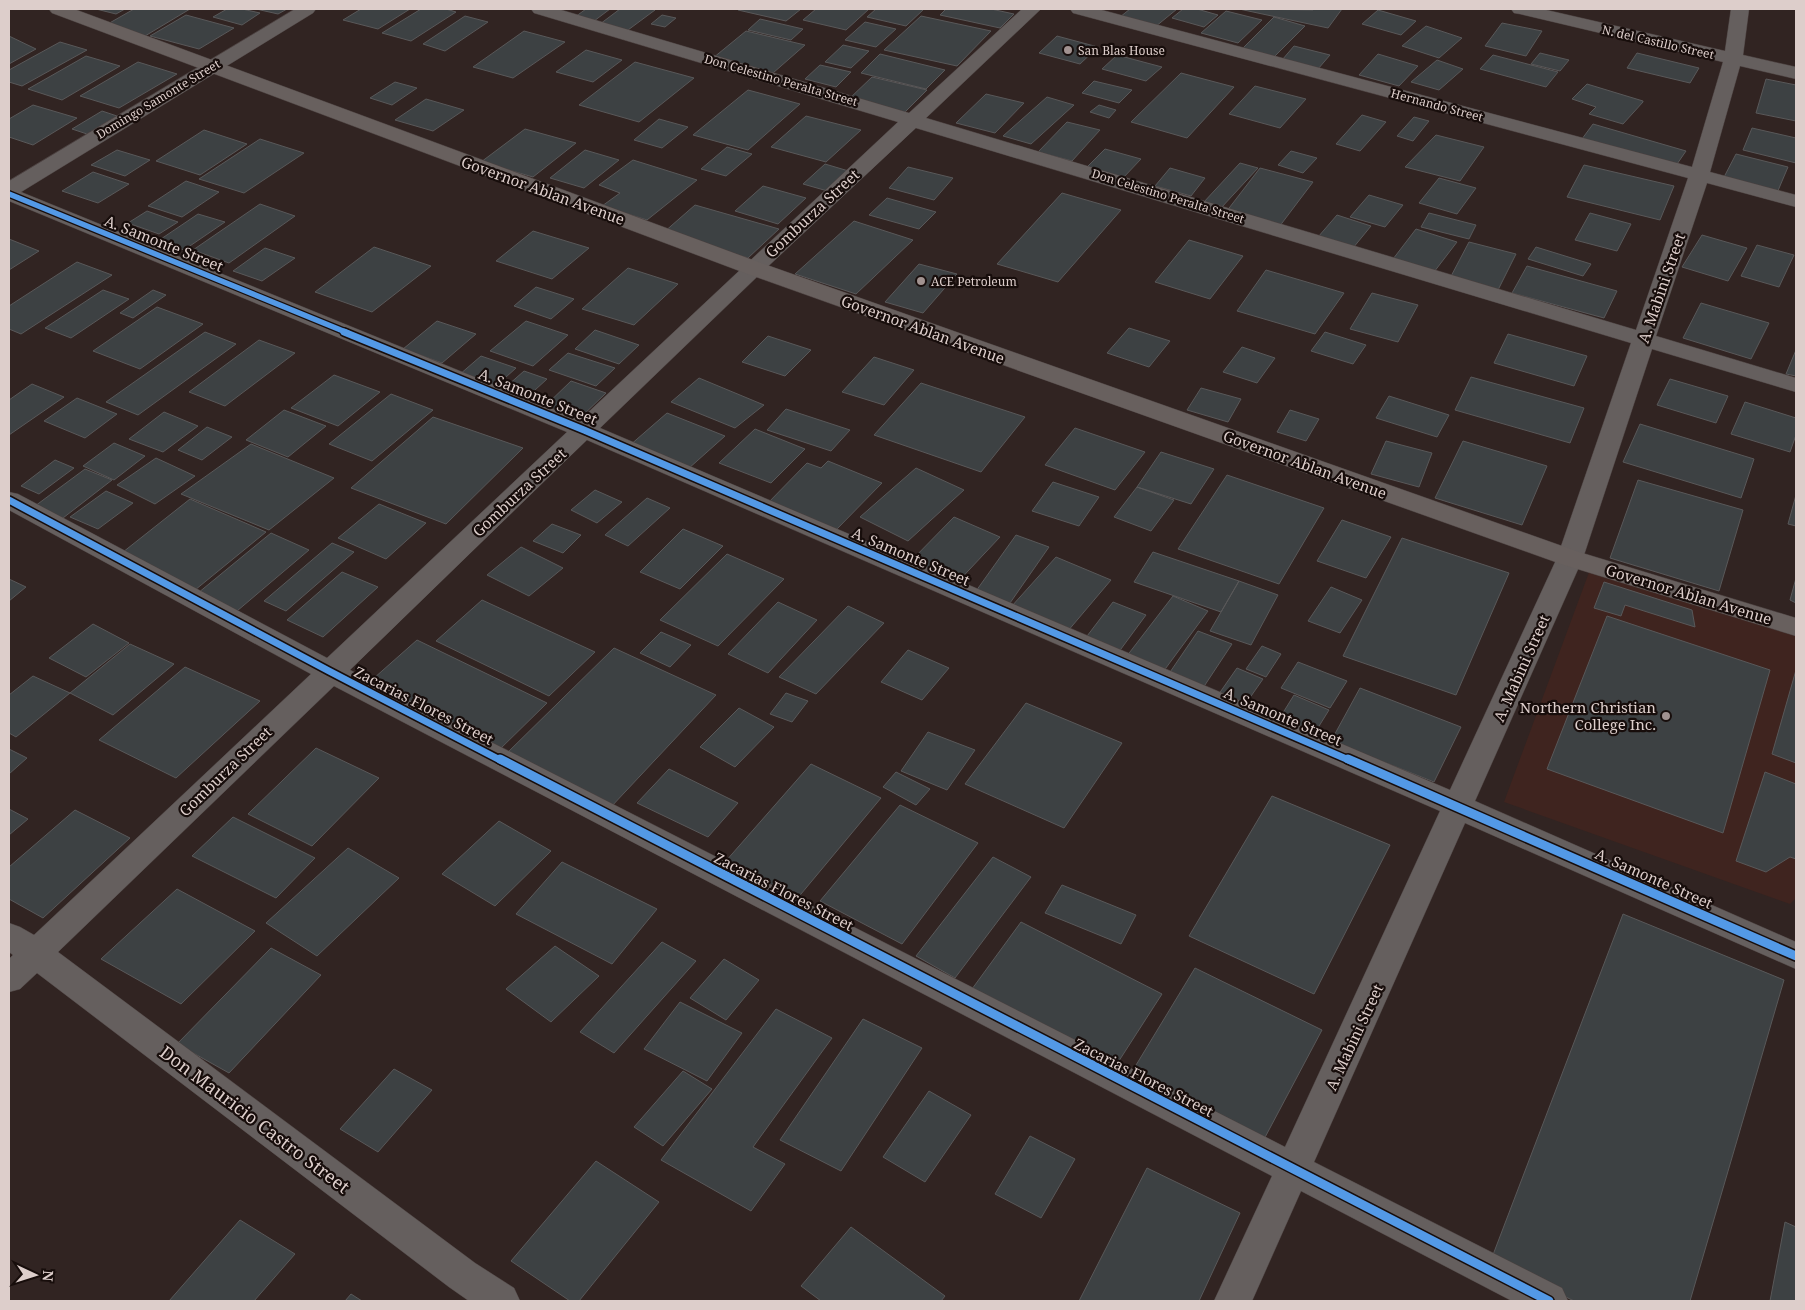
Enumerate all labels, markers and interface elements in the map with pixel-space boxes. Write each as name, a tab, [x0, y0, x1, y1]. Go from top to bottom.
street label: N. del Castillo Street	[1600, 21, 1716, 63]
place label: San Blas House	[1078, 42, 1165, 59]
marker: San Blas House	[1062, 44, 1074, 56]
street label: Don Celestino Peralta Street	[702, 50, 860, 110]
street label: Domingo Samonte Street	[93, 55, 223, 143]
street label: Hernando Street	[1389, 85, 1485, 125]
street label: Governor Ablan Avenue	[459, 151, 627, 229]
street label: Gomburza Street	[761, 164, 863, 262]
street label: Don Celestino Peralta Street	[1090, 165, 1246, 227]
street label: A. Samonte Street	[102, 210, 226, 276]
street label: A. Mabini Street	[1633, 230, 1689, 346]
place label: ACE Petroleum	[931, 273, 1017, 290]
marker: ACE Petroleum	[915, 275, 927, 287]
street label: Governor Ablan Avenue	[839, 290, 1007, 368]
street label: A. Samonte Street	[476, 363, 600, 429]
street label: Governor Ablan Avenue	[1221, 425, 1389, 503]
street label: Gomburza Street	[468, 443, 570, 541]
street label: A. Samonte Street	[849, 522, 973, 590]
street label: Governor Ablan Avenue	[1604, 559, 1774, 629]
street label: A. Mabini Street	[1488, 611, 1554, 725]
street label: Zacarias Flores Street	[351, 661, 497, 749]
street label: A. Samonte Street	[1221, 682, 1345, 750]
place label: Northern Christian College Inc.	[1520, 697, 1656, 734]
marker: Northern Christian College Inc.	[1660, 710, 1672, 722]
street label: Gomburza Street	[174, 722, 276, 820]
street label: A. Samonte Street	[1592, 843, 1716, 913]
street label: Zacarias Flores Street	[711, 847, 857, 935]
street label: A. Mabini Street	[1321, 981, 1387, 1093]
street label: Zacarias Flores Street	[1071, 1033, 1217, 1121]
street label: Don Mauricio Castro Street	[155, 1040, 355, 1198]
north arrow	[10, 1250, 60, 1300]
text: N	[39, 1270, 58, 1282]

